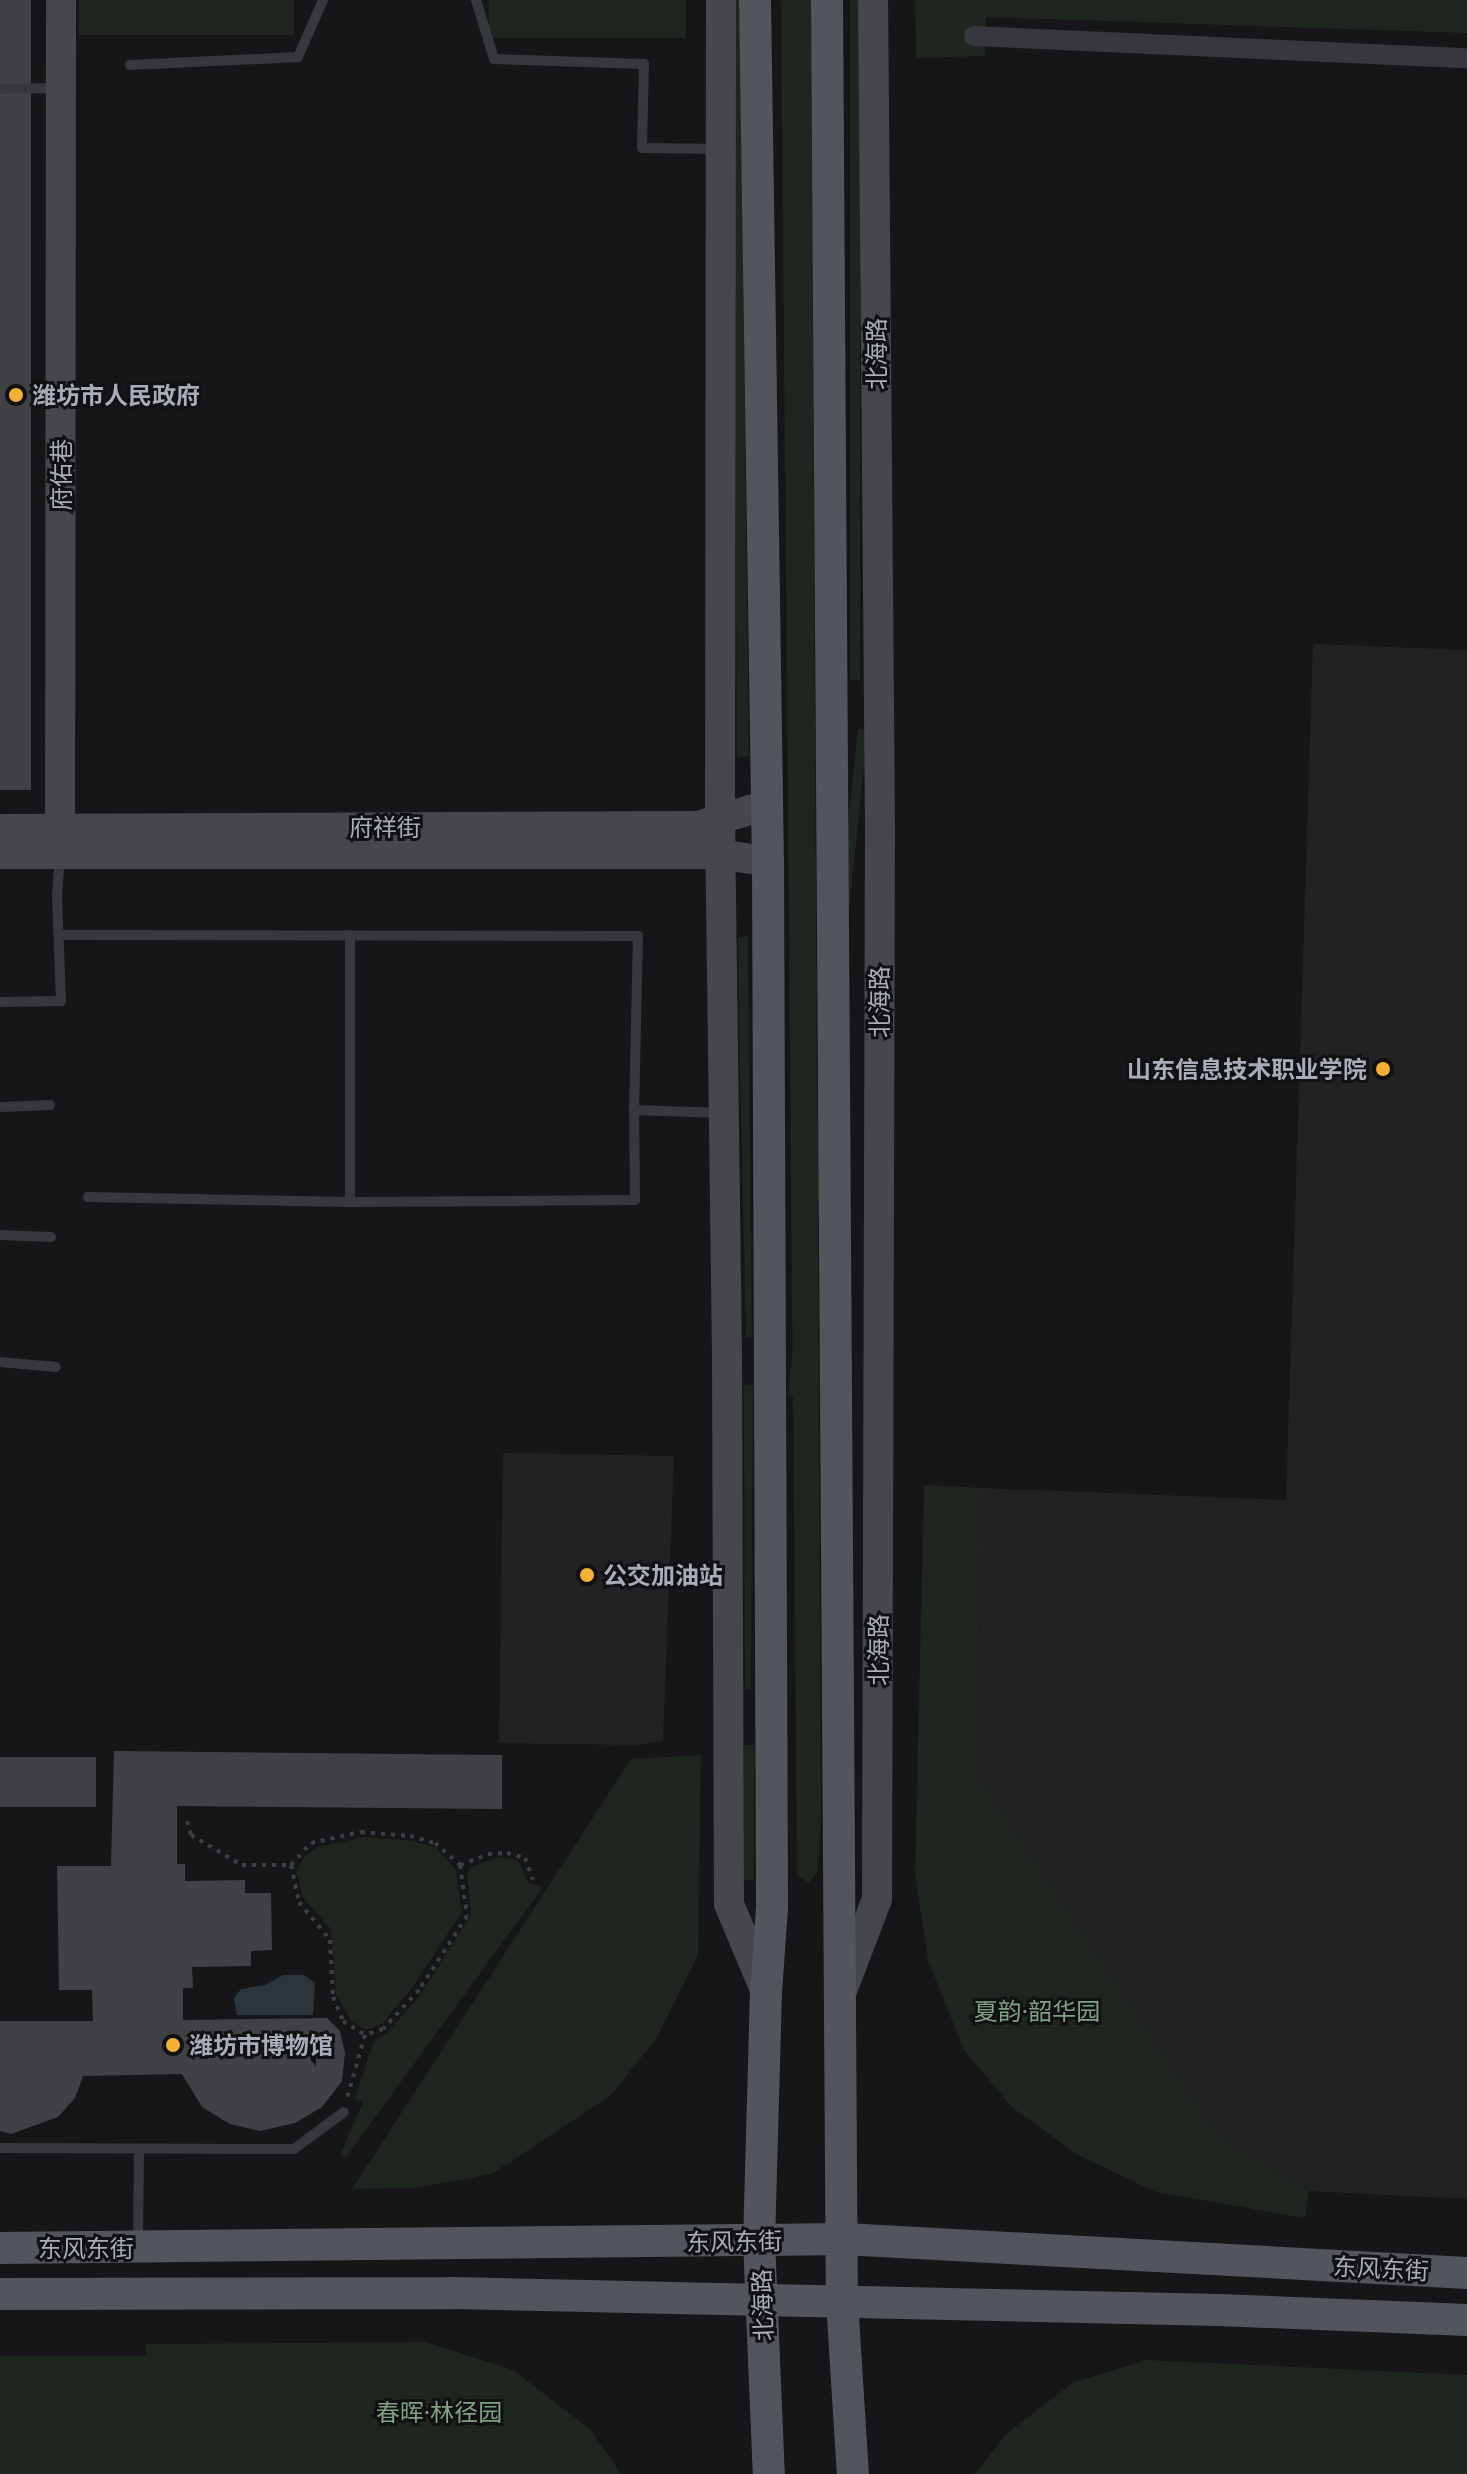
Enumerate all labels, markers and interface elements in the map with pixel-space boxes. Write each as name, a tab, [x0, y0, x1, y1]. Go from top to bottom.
street label: 北海路	[862, 318, 890, 390]
place label: 潍坊市人民政府	[32, 381, 200, 409]
marker: 潍坊市人民政府	[7, 386, 25, 404]
street label: 府佑巷	[47, 439, 75, 511]
street label: 府祥街	[349, 813, 421, 841]
street label: 北海路	[865, 966, 893, 1038]
place label: 山东信息技术职业学院	[1127, 1055, 1367, 1083]
marker: 山东信息技术职业学院	[1374, 1060, 1392, 1078]
place label: 公交加油站	[603, 1561, 723, 1589]
marker: 公交加油站	[578, 1566, 596, 1584]
street label: 北海路	[864, 1614, 892, 1686]
park label: 夏韵·韶华园	[974, 1997, 1100, 2025]
place label: 潍坊市博物馆	[189, 2031, 333, 2059]
marker: 潍坊市博物馆	[164, 2036, 182, 2054]
street label: 东风东街	[686, 2226, 782, 2256]
street label: 东风东街	[38, 2234, 134, 2262]
street label: 东风东街	[1332, 2251, 1430, 2285]
street label: 北海路	[746, 2269, 778, 2341]
park label: 春晖·林径园	[376, 2398, 502, 2426]

